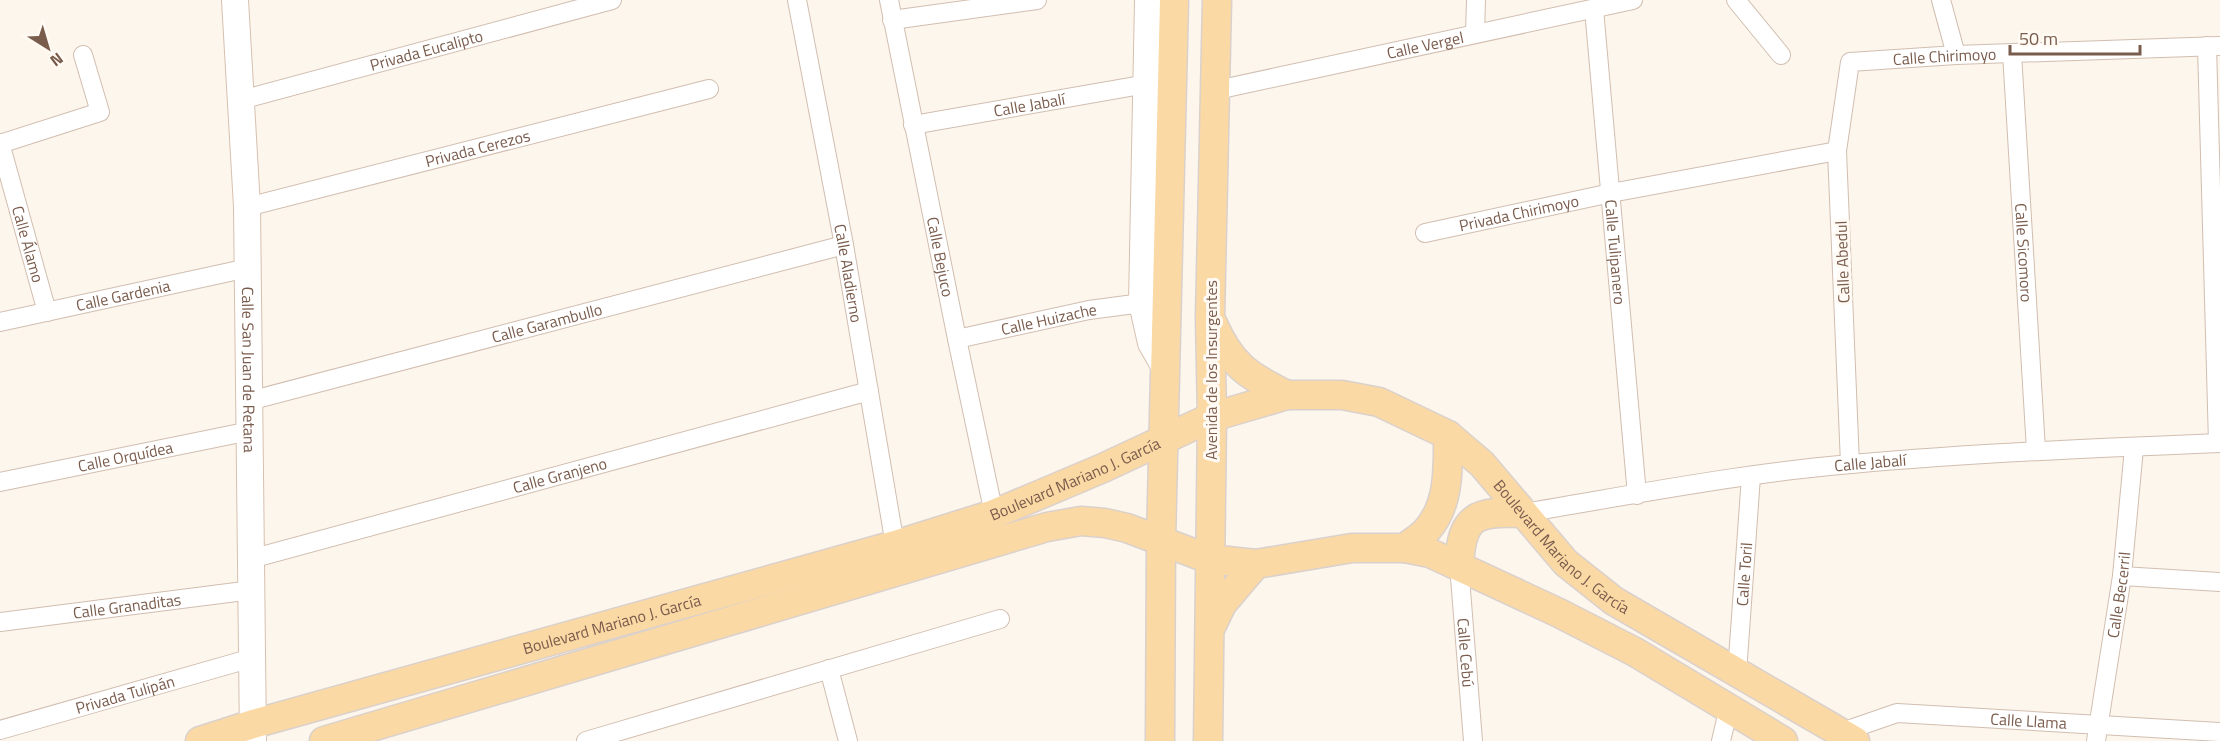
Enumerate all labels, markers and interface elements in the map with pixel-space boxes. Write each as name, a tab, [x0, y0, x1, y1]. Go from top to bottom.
north arrow	[18, 18, 78, 78]
scale bar	[2010, 18, 2140, 56]
street label: Privada Eucalipto	[367, 23, 486, 77]
street label: Calle Vergel	[1384, 25, 1466, 65]
text: 50 m	[2019, 25, 2058, 52]
street label: Calle Chirimoyo	[1892, 42, 1997, 71]
text: N	[45, 47, 69, 73]
street label: Calle Jabalí	[992, 86, 1068, 123]
street label: Privada Cerezos	[423, 123, 533, 173]
street label: Privada Chirimoyo	[1457, 188, 1581, 237]
street label: Calle Tulipanero	[1599, 198, 1632, 306]
street label: Calle Sicomoro	[2009, 202, 2039, 303]
street label: Calle Álamo	[6, 203, 50, 285]
street label: Calle Bejuco	[921, 215, 960, 299]
street label: Calle Abedul	[1829, 220, 1855, 304]
street label: Calle Aladierno	[828, 222, 869, 324]
street label: Calle Gardenia	[74, 273, 172, 317]
street label: Avenida de los Insurgentes	[1199, 280, 1223, 460]
street label: Calle San Juan de Retana	[236, 286, 262, 453]
street label: Calle Garambullo	[489, 297, 605, 349]
street label: Calle Huizache	[999, 297, 1098, 341]
street label: Boulevard Mariano J. García	[986, 431, 1164, 527]
street label: Calle Orquídea	[76, 435, 175, 478]
street label: Calle Jabalí	[1833, 447, 1909, 478]
street label: Calle Granjeno	[510, 451, 609, 499]
street label: Boulevard Mariano J. García	[1488, 474, 1634, 620]
street label: Calle Toril	[1730, 541, 1758, 607]
street label: Calle Becerril	[2100, 551, 2136, 640]
street label: Calle Granaditas	[71, 587, 183, 625]
street label: Boulevard Mariano J. García	[520, 588, 704, 660]
street label: Calle Cebú	[1451, 617, 1481, 688]
street label: Privada Tulipán	[73, 669, 177, 720]
street label: Calle Llama	[1990, 707, 2068, 735]

